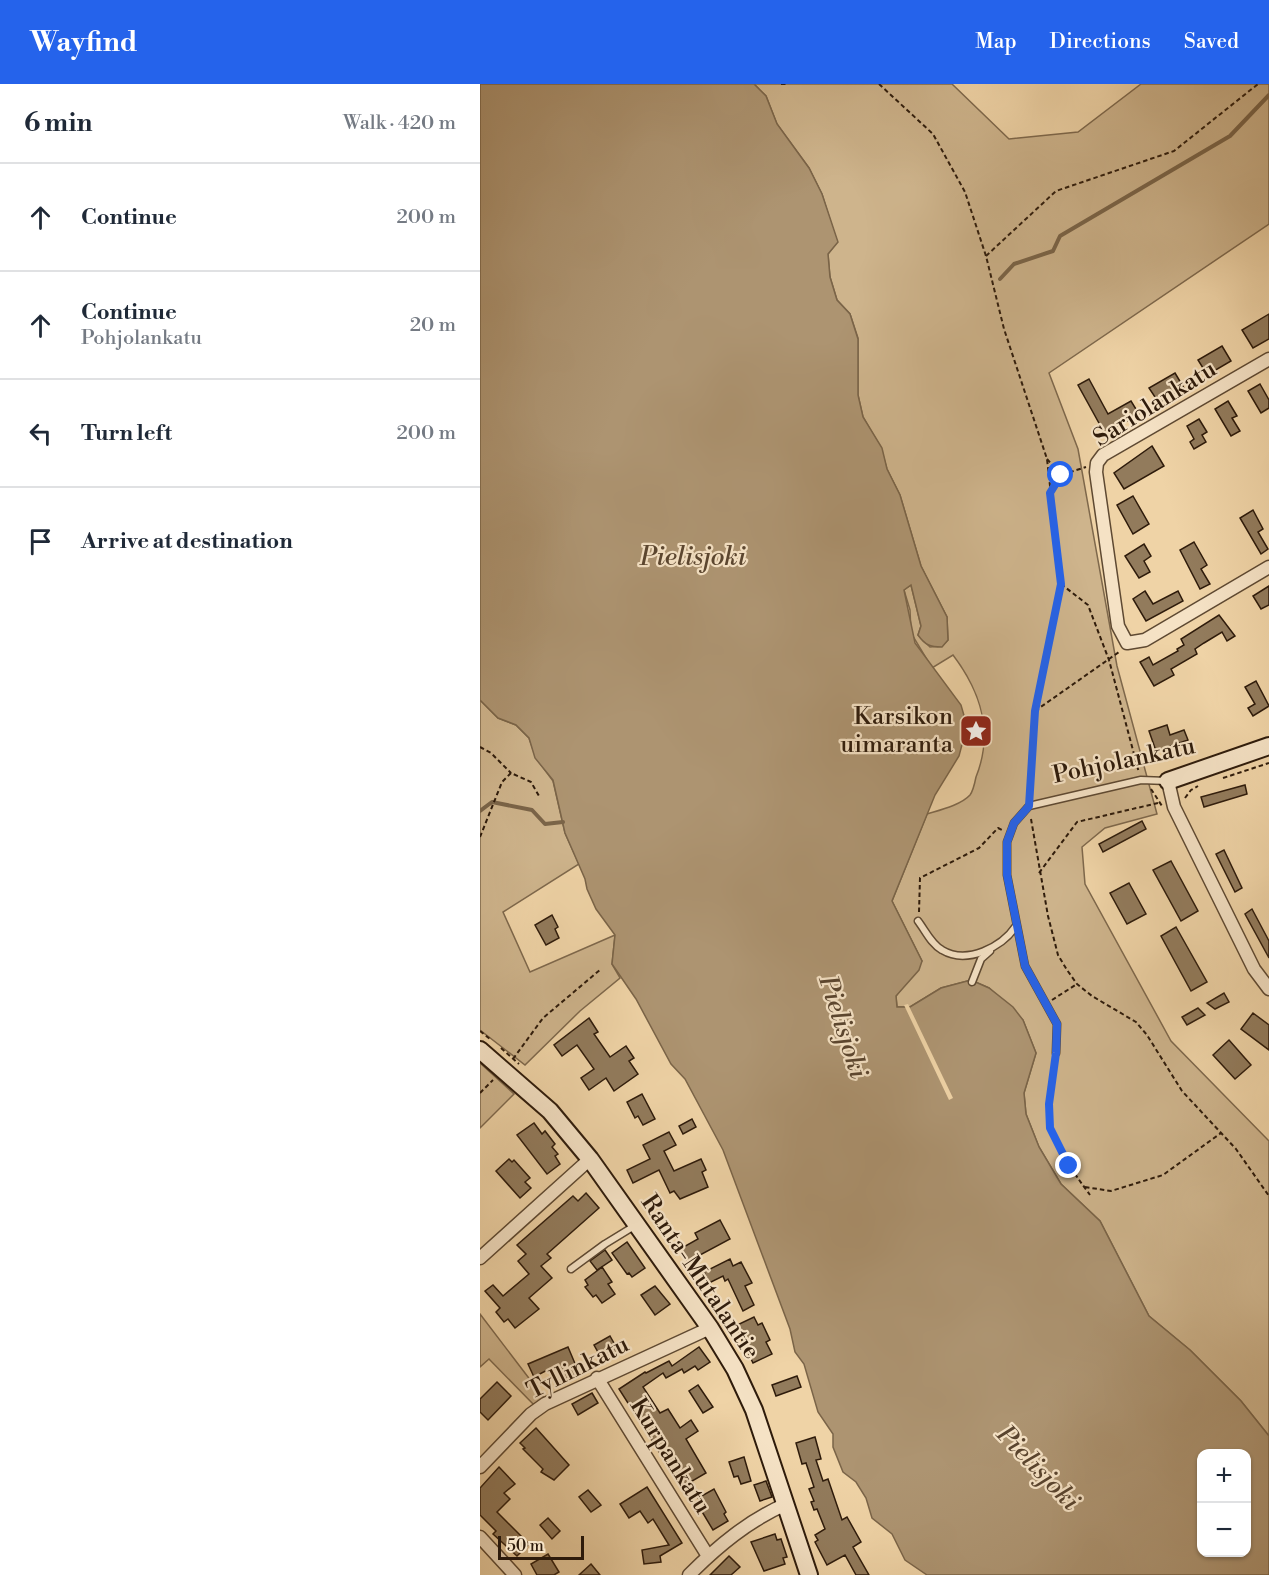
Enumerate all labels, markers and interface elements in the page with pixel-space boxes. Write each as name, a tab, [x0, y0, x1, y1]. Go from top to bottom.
text: Wayfind	[30, 25, 138, 60]
text: Map	[975, 29, 1017, 55]
text: Directions	[1050, 29, 1151, 55]
text: Saved	[1184, 29, 1239, 55]
text: 6 min	[24, 107, 92, 139]
text: Walk · 420 m	[343, 111, 456, 136]
icon: ahead	[24, 201, 57, 234]
text: Continue	[81, 204, 177, 231]
text: 200 m	[396, 205, 456, 230]
text: Continue	[81, 299, 177, 326]
icon: ahead	[24, 309, 57, 342]
text: 20 m	[410, 313, 456, 338]
text: Pohjolankatu	[81, 326, 202, 351]
street label: Sariolankatu	[1088, 354, 1222, 454]
icon: left	[24, 417, 57, 450]
text: Turn left	[81, 420, 172, 447]
text: 200 m	[396, 421, 456, 446]
route start	[1047, 461, 1073, 487]
icon: arrive	[24, 525, 57, 558]
text: Arrive at destination	[81, 528, 293, 555]
water label: Pielisjoki	[639, 541, 747, 573]
place label: Karsikon uimaranta	[840, 702, 954, 760]
place icon: Karsikon uimaranta	[958, 713, 994, 749]
street label: Pohjolankatu	[1050, 731, 1198, 791]
water label: Pielisjoki	[811, 971, 875, 1083]
route end	[1055, 1152, 1081, 1178]
street label: Ranta-Mutalantie	[634, 1189, 766, 1365]
street label: Tyllinkatu	[522, 1329, 634, 1406]
street label: Kurpankatu	[623, 1393, 717, 1520]
water label: Pielisjoki	[989, 1418, 1087, 1518]
map controls	[1197, 1449, 1251, 1557]
button: +	[1197, 1449, 1251, 1503]
button: −	[1197, 1503, 1251, 1557]
scale bar	[498, 1533, 584, 1560]
text: 50 m	[507, 1536, 544, 1556]

